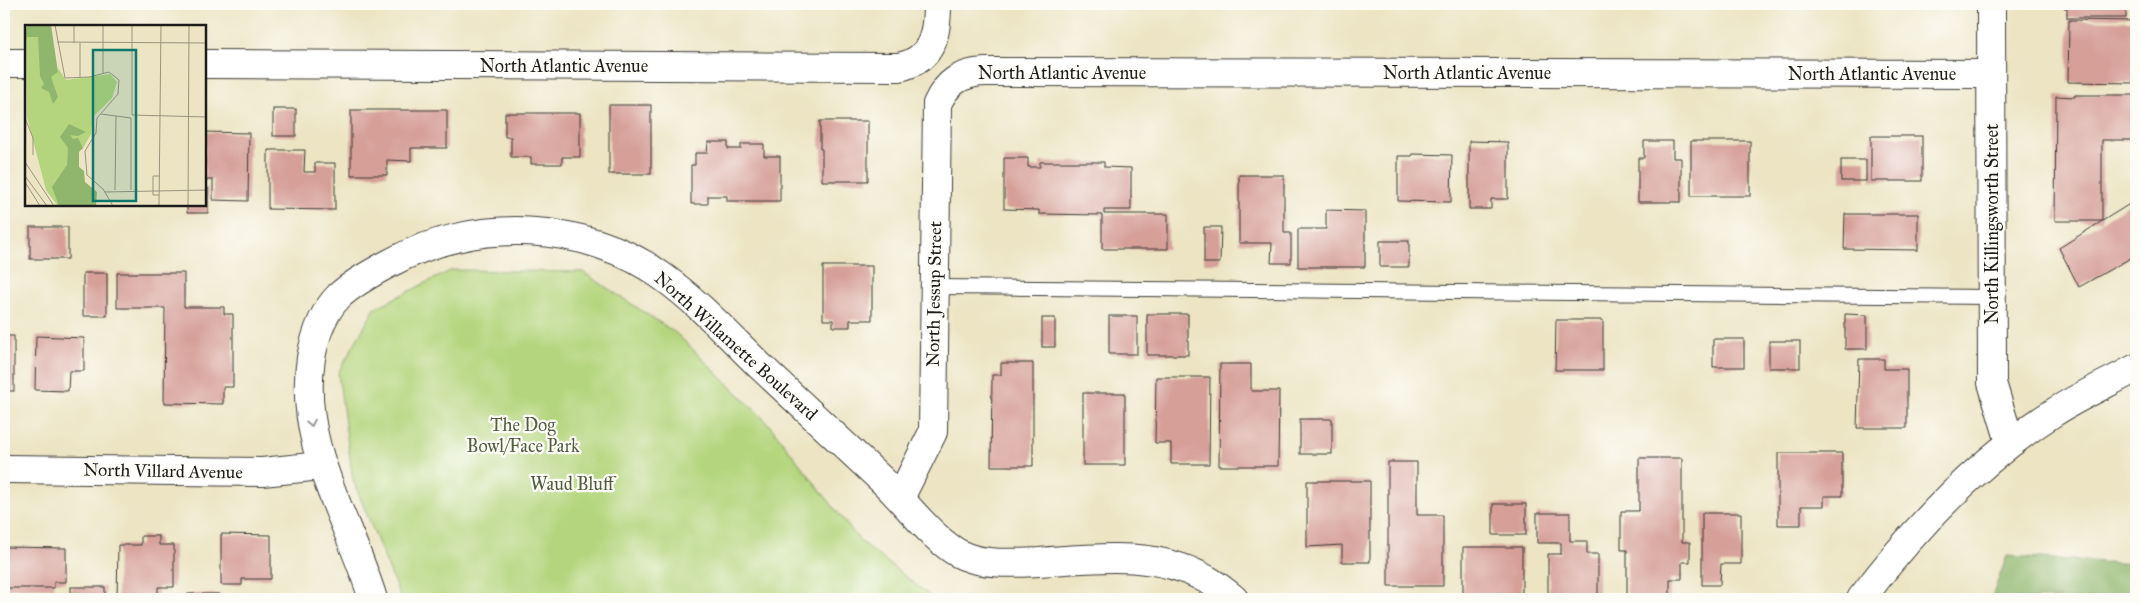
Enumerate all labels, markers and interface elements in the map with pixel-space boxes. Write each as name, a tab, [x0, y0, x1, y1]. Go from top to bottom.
inset map	[25, 25, 206, 206]
street label: North Atlantic Avenue	[480, 55, 648, 77]
street label: North Atlantic Avenue	[978, 62, 1146, 84]
street label: North Atlantic Avenue	[1383, 62, 1551, 84]
street label: North Atlantic Avenue	[1788, 63, 1956, 85]
street label: North Killingsworth Street	[1981, 123, 2004, 324]
street label: North Jessup Street	[922, 220, 947, 367]
street label: North Willamette Boulevard	[650, 267, 822, 425]
park label: The Dog Bowl/Face Park	[467, 414, 580, 457]
one-way arrow	[305, 419, 316, 428]
street label: North Villard Avenue	[83, 459, 243, 483]
park label: Waud Bluff	[530, 473, 617, 495]

